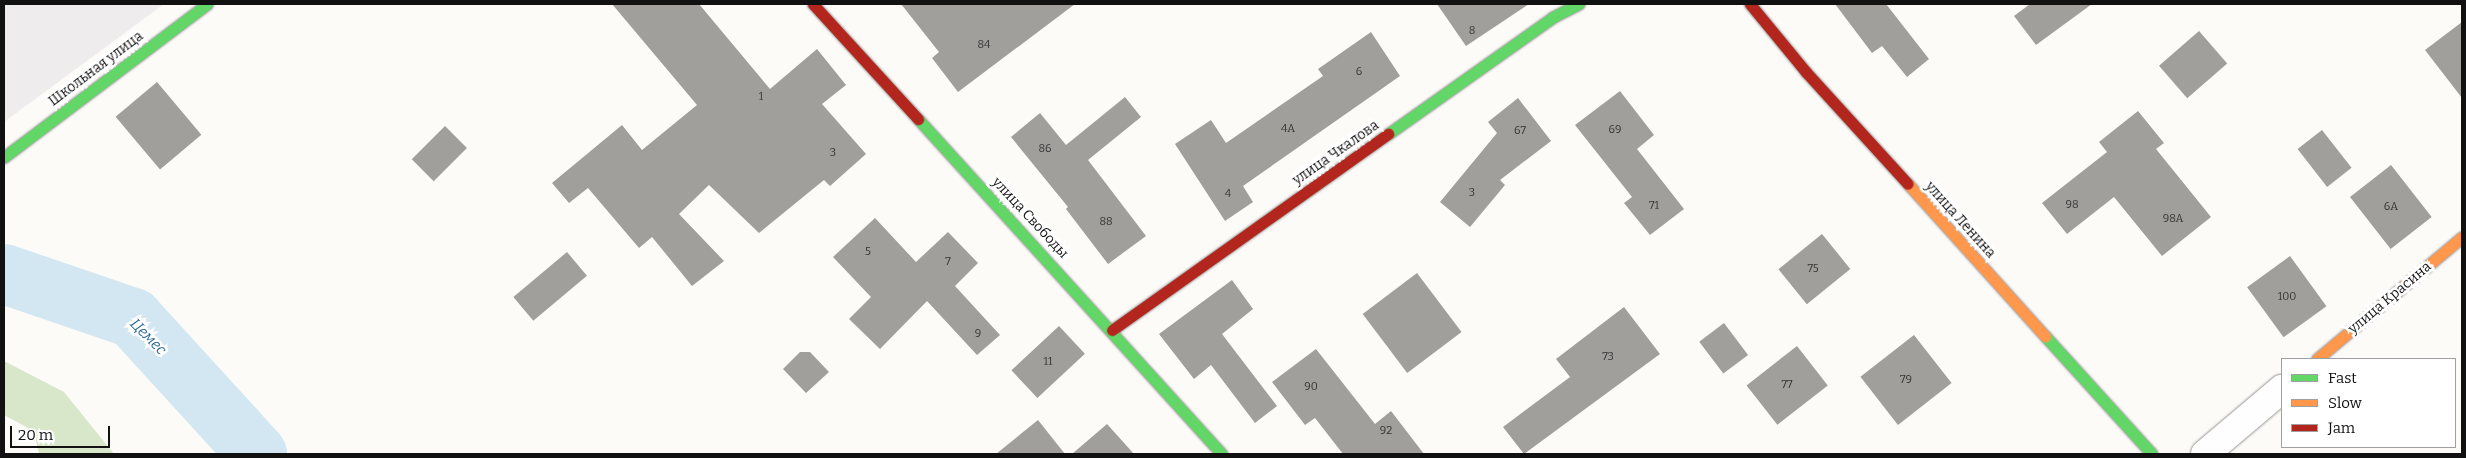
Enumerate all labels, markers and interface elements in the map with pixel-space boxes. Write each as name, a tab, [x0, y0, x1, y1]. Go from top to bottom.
house number: 8	[1469, 24, 1475, 38]
street label: Школьная улица	[45, 28, 147, 110]
house number: 84	[977, 38, 991, 52]
house number: 6	[1356, 65, 1362, 79]
house number: 1	[759, 90, 763, 104]
street label: улица Чкалова	[1290, 117, 1382, 189]
house number: 4А	[1281, 122, 1295, 136]
house number: 69	[1609, 123, 1621, 137]
house number: 67	[1514, 124, 1526, 138]
house number: 86	[1038, 142, 1052, 156]
house number: 3	[830, 146, 836, 160]
street label: улица Свободы	[988, 174, 1072, 262]
street label: улица Ленина	[1921, 178, 1999, 262]
house number: 3	[1469, 186, 1475, 200]
house number: 4	[1225, 187, 1231, 201]
house number: 98	[2065, 198, 2079, 212]
house number: 71	[1649, 199, 1659, 213]
house number: 6А	[2384, 200, 2398, 214]
house number: 98А	[2163, 212, 2183, 226]
house number: 88	[1099, 215, 1113, 229]
house number: 5	[865, 245, 871, 259]
house number: 7	[945, 255, 951, 269]
street label: улица Красина	[2345, 258, 2435, 338]
house number: 75	[1807, 262, 1819, 276]
house number: 100	[2278, 290, 2296, 304]
water label: Цемес	[126, 315, 170, 359]
house number: 9	[975, 327, 981, 341]
house number: 73	[1602, 350, 1614, 364]
house number: 11	[1044, 355, 1052, 369]
legend	[2281, 358, 2456, 448]
text: Fast	[2328, 369, 2357, 387]
house number: 79	[1900, 373, 1912, 387]
house number: 77	[1781, 378, 1793, 392]
house number: 90	[1304, 380, 1318, 394]
text: Slow	[2328, 394, 2362, 412]
scale bar	[12, 416, 112, 448]
text: Jam	[2328, 419, 2355, 437]
house number: 92	[1380, 424, 1392, 438]
text: 20 m	[18, 426, 53, 444]

